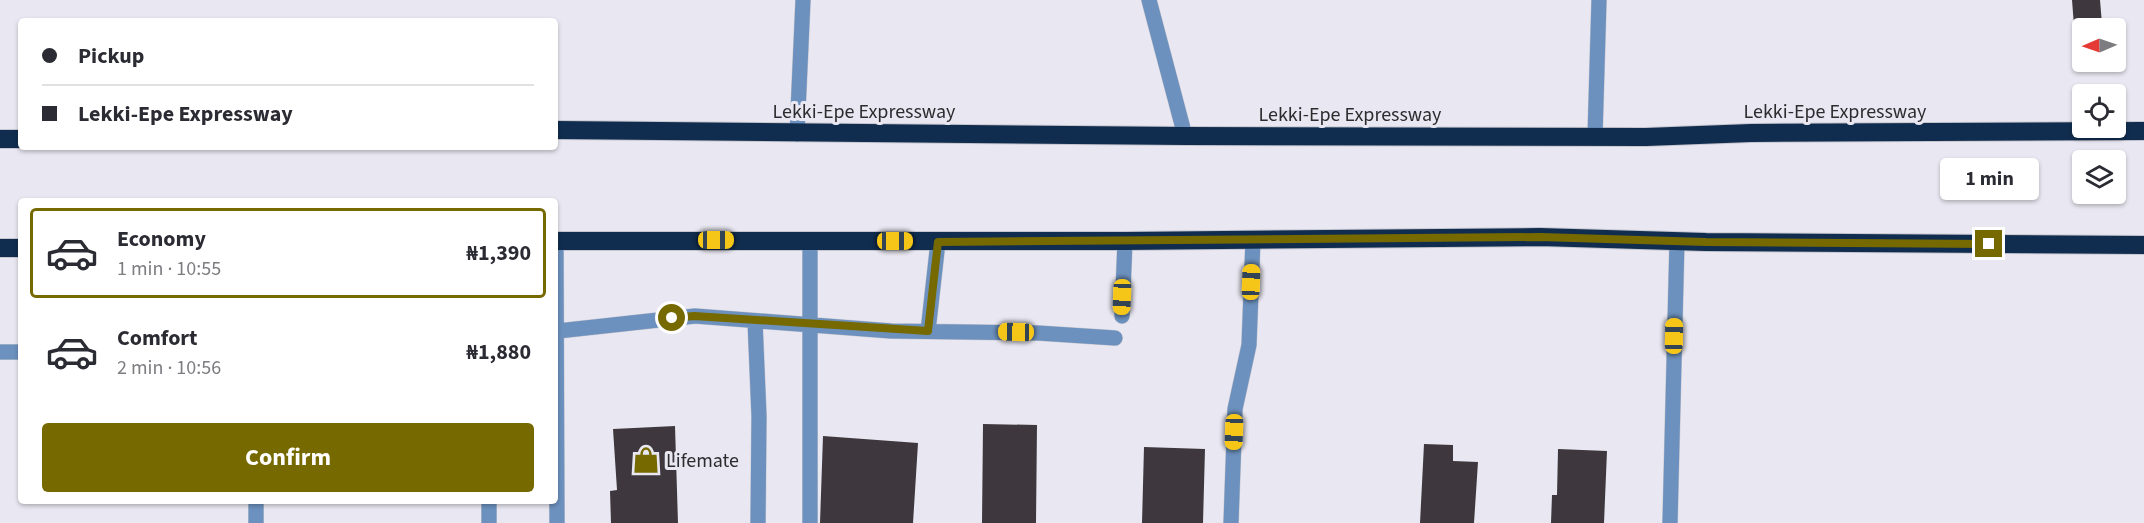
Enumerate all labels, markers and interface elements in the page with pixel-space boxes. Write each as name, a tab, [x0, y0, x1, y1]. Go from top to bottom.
north arrow	[2072, 18, 2126, 72]
map controls	[2072, 18, 2126, 204]
text: Pickup	[78, 40, 144, 72]
button: locate	[2072, 84, 2126, 138]
text: Lekki-Epe Expressway	[78, 98, 293, 130]
street label: Lekki-Epe Expressway	[773, 98, 956, 126]
street label: Lekki-Epe Expressway	[1744, 98, 1927, 126]
street label: Lekki-Epe Expressway	[1259, 101, 1442, 129]
button: layers	[2072, 150, 2126, 204]
callout: 1 min	[1940, 157, 2038, 199]
text: 1 min	[1965, 165, 2014, 193]
text: Economy	[117, 223, 206, 255]
icon: car	[45, 226, 99, 280]
route end	[1975, 230, 2002, 257]
car	[698, 231, 734, 249]
car	[877, 232, 913, 250]
text: ₦1,390	[466, 237, 531, 269]
text: 1 min · 10:55	[117, 255, 221, 283]
car	[1241, 264, 1261, 300]
car	[1112, 279, 1132, 315]
route start	[658, 304, 685, 331]
car	[1665, 318, 1683, 354]
text: Comfort	[117, 322, 198, 354]
car	[998, 323, 1034, 341]
icon: car	[45, 325, 99, 379]
text: ₦1,880	[466, 336, 531, 368]
text: 2 min · 10:56	[117, 354, 221, 382]
car	[1224, 414, 1244, 450]
button: Confirm	[42, 423, 534, 492]
shop icon: Lifemate	[631, 445, 661, 475]
place label: Lifemate	[666, 447, 739, 475]

